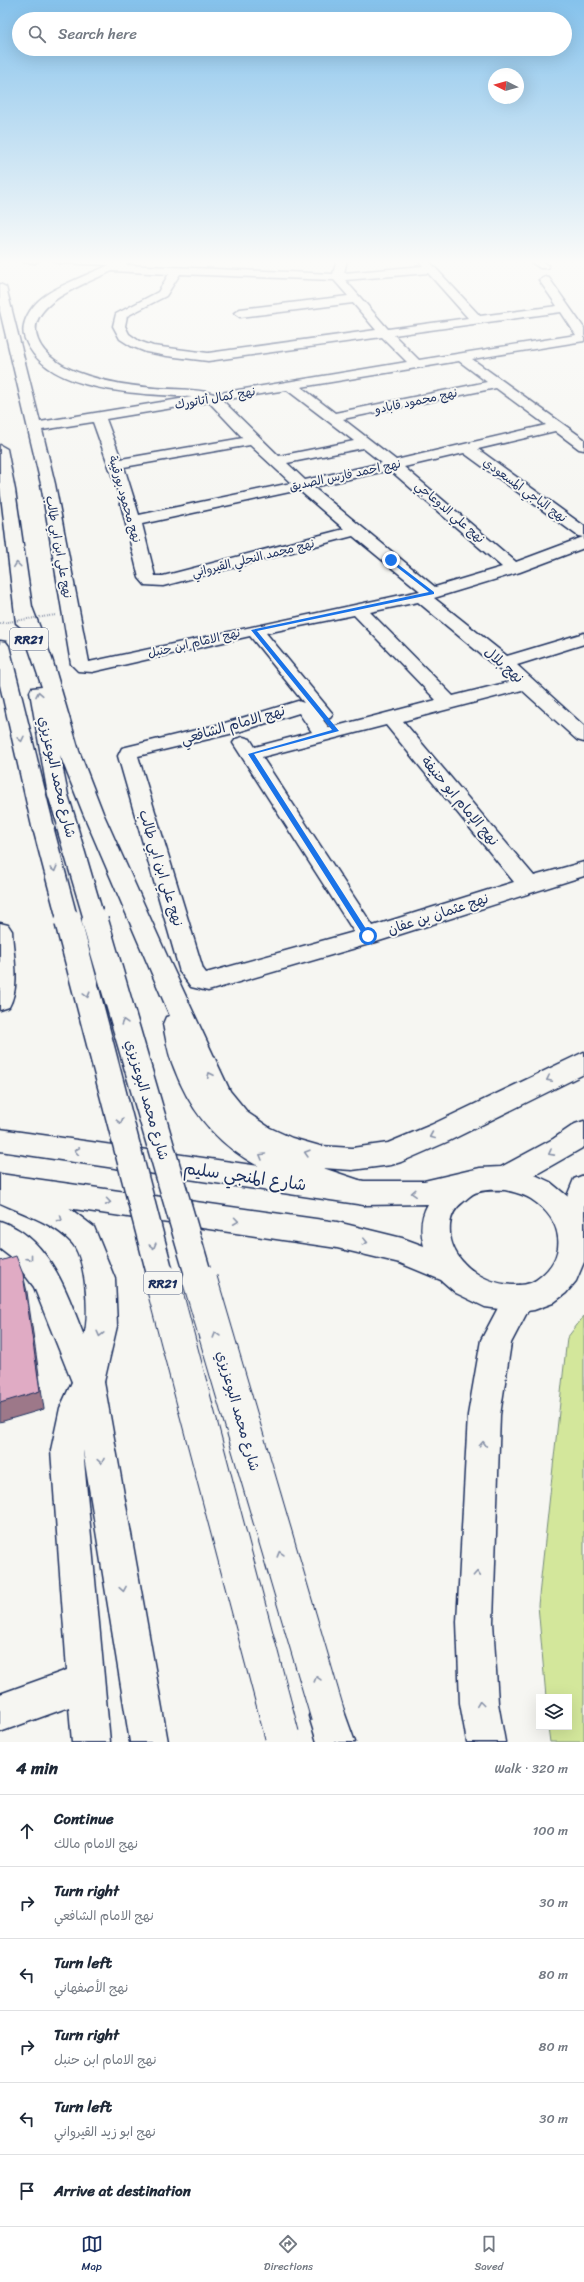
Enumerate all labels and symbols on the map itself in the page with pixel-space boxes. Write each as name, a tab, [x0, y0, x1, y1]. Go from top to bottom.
north arrow	[488, 68, 524, 104]
street label: نهج كمال أتاتورك	[173, 380, 257, 416]
street label: نهج محمود قابادو	[372, 382, 459, 421]
street label: نهج احمد فارس الصديق	[287, 452, 403, 498]
street label: نهج الباجي المسعودي	[478, 452, 572, 528]
street label: نهج محمود بورقيبة	[102, 453, 148, 545]
street label: نهج علي الدوعاجي	[410, 475, 490, 549]
street label: نهج علي ابن ابي طالب	[39, 494, 79, 600]
street label: نهج محمد النحلي القيرواني	[189, 532, 317, 584]
route end	[382, 551, 400, 569]
one-way arrow	[13, 562, 22, 568]
street label: نهج الامام ابن حنبل	[145, 622, 243, 664]
road number: RR21	[10, 628, 48, 650]
street label: نهج بلال	[478, 640, 530, 690]
one-way arrow	[35, 690, 44, 697]
street label: نهج الامام الشافعي	[178, 698, 288, 752]
street label: شارع محمد البوعزيزي	[31, 714, 83, 840]
one-way arrow	[17, 735, 25, 742]
street label: نهج الإمام ابو حنيفة	[415, 750, 505, 852]
street label: نهج علي ابن ابي طالب	[131, 806, 191, 930]
one-way arrow	[49, 866, 57, 872]
street label: نهج عثمان بن عفان	[384, 886, 492, 942]
route start	[359, 927, 377, 945]
one-way arrow	[82, 992, 90, 998]
one-way arrow	[120, 1019, 129, 1026]
street label: شارع محمد البوعزيزي	[118, 1037, 176, 1163]
one-way arrow	[207, 1072, 215, 1080]
one-way arrow	[546, 1074, 553, 1082]
one-way arrow	[115, 1117, 124, 1124]
one-way arrow	[429, 1132, 436, 1140]
one-way arrow	[74, 1147, 80, 1156]
one-way arrow	[304, 1149, 311, 1158]
one-way arrow	[548, 1149, 556, 1156]
street label: شارع المنجي سليم	[182, 1153, 308, 1199]
one-way arrow	[259, 1154, 266, 1161]
one-way arrow	[411, 1189, 417, 1198]
one-way arrow	[105, 1197, 111, 1206]
one-way arrow	[56, 1214, 63, 1221]
one-way arrow	[233, 1216, 240, 1225]
one-way arrow	[361, 1237, 368, 1245]
one-way arrow	[148, 1243, 157, 1250]
one-way arrow	[25, 1254, 32, 1261]
road number: RR21	[144, 1272, 182, 1294]
one-way arrow	[97, 1330, 105, 1337]
one-way arrow	[212, 1332, 221, 1339]
street label: شارع محمد البوعزيزي	[209, 1348, 267, 1474]
one-way arrow	[478, 1441, 487, 1447]
one-way arrow	[97, 1458, 105, 1464]
one-way arrow	[276, 1551, 285, 1558]
one-way arrow	[473, 1571, 481, 1577]
one-way arrow	[118, 1586, 127, 1592]
one-way arrow	[313, 1675, 322, 1682]
one-way arrow	[476, 1700, 485, 1707]

